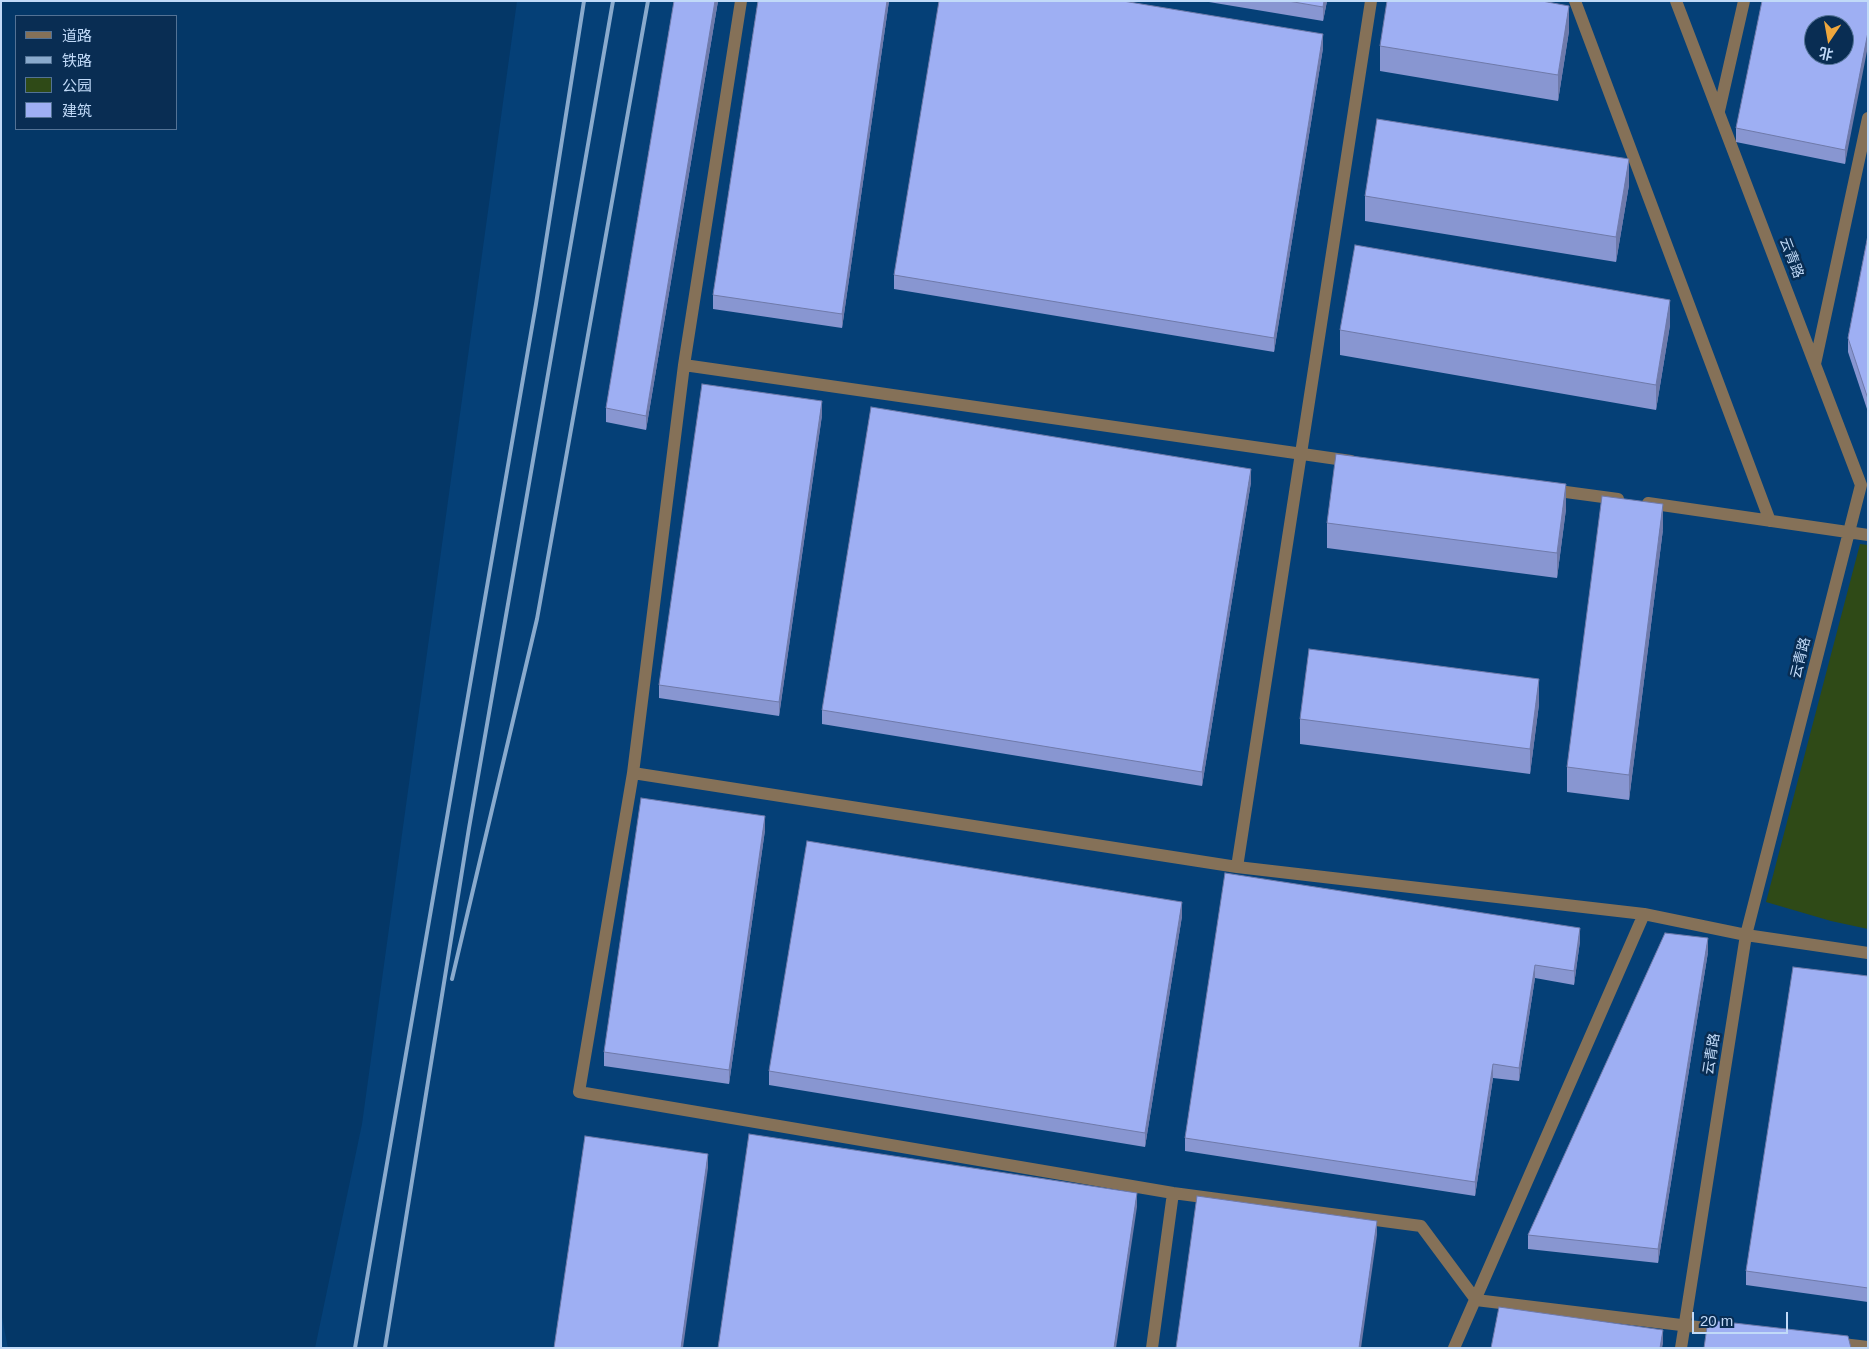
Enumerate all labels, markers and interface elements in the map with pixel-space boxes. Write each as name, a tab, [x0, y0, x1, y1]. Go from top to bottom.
legend	[15, 15, 178, 130]
north arrow	[1804, 15, 1854, 65]
text: 道路	[62, 27, 92, 44]
text: 北	[1818, 44, 1835, 63]
text: 铁路	[62, 52, 92, 69]
text: 公园	[62, 77, 92, 94]
text: 建筑	[62, 102, 92, 119]
street label: 云青路	[1776, 235, 1806, 281]
street label: 云青路	[1788, 636, 1814, 680]
street label: 云青路	[1700, 1032, 1724, 1076]
scale bar	[1694, 1302, 1790, 1334]
text: 20 m	[1700, 1312, 1733, 1329]

